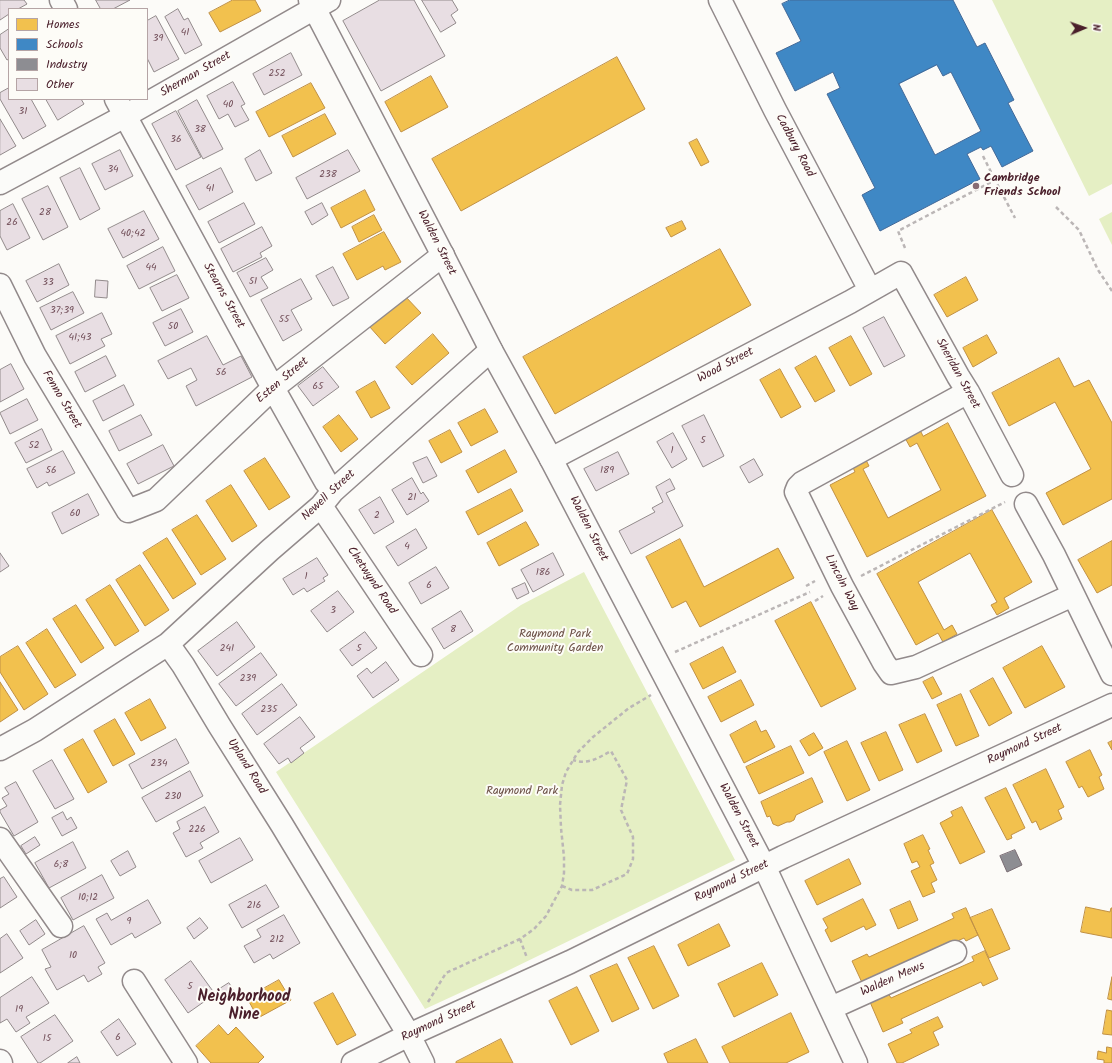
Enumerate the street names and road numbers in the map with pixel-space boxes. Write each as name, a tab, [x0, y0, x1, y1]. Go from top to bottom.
street label: Sherman Street	[158, 49, 234, 101]
street label: Cadbury Road	[771, 112, 817, 180]
street label: Walden Street	[413, 208, 459, 278]
street label: Stearns Street	[199, 261, 247, 331]
street label: Sheridan Street	[932, 336, 982, 412]
street label: Wood Street	[695, 345, 757, 387]
street label: Esten Street	[254, 355, 312, 407]
street label: Fenno Street	[38, 368, 84, 432]
street label: Newell Street	[299, 468, 359, 524]
street label: Walden Street	[565, 494, 611, 564]
street label: Chetwynd Road	[343, 544, 399, 618]
street label: Lincoln Way	[821, 552, 861, 614]
street label: Raymond Street	[985, 721, 1065, 769]
street label: Upland Road	[223, 737, 269, 797]
street label: Walden Street	[715, 781, 761, 851]
street label: Raymond Street	[692, 858, 772, 906]
street label: Walden Mews	[859, 959, 927, 1001]
street label: Raymond Street	[399, 998, 479, 1046]

